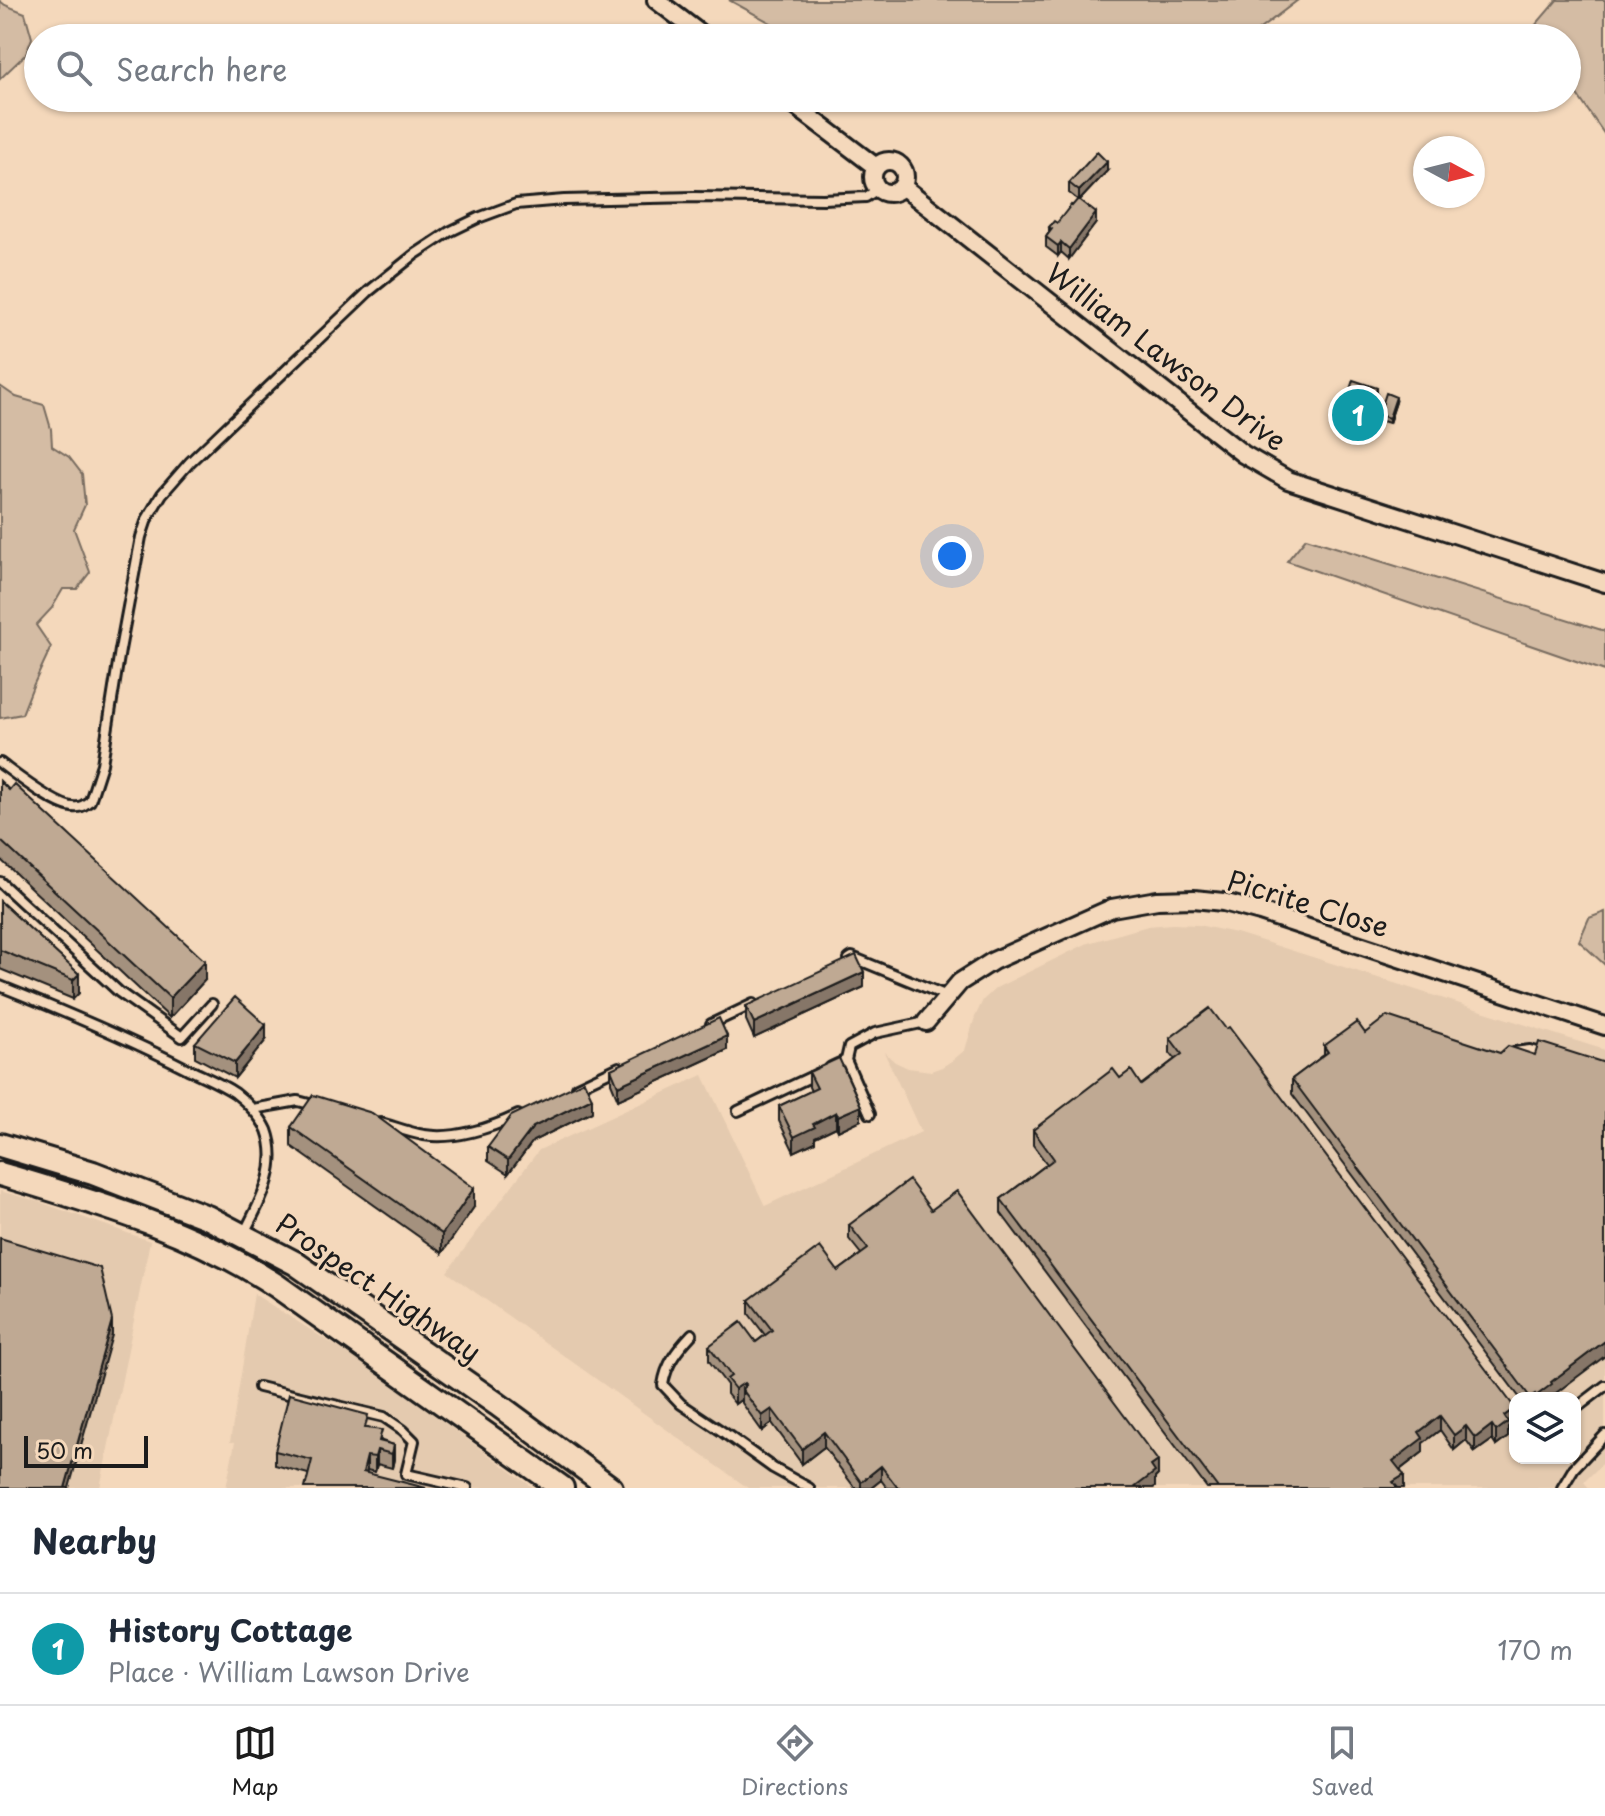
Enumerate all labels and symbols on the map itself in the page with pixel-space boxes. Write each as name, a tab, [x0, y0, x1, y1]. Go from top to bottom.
north arrow	[1413, 136, 1485, 208]
street label: William Lawson Drive	[1038, 251, 1296, 461]
pin: 1	[1332, 385, 1384, 445]
your location	[932, 536, 972, 576]
street label: Picrite Close	[1222, 858, 1394, 947]
street label: Prospect Highway	[267, 1202, 491, 1372]
scale bar	[24, 1432, 148, 1468]

